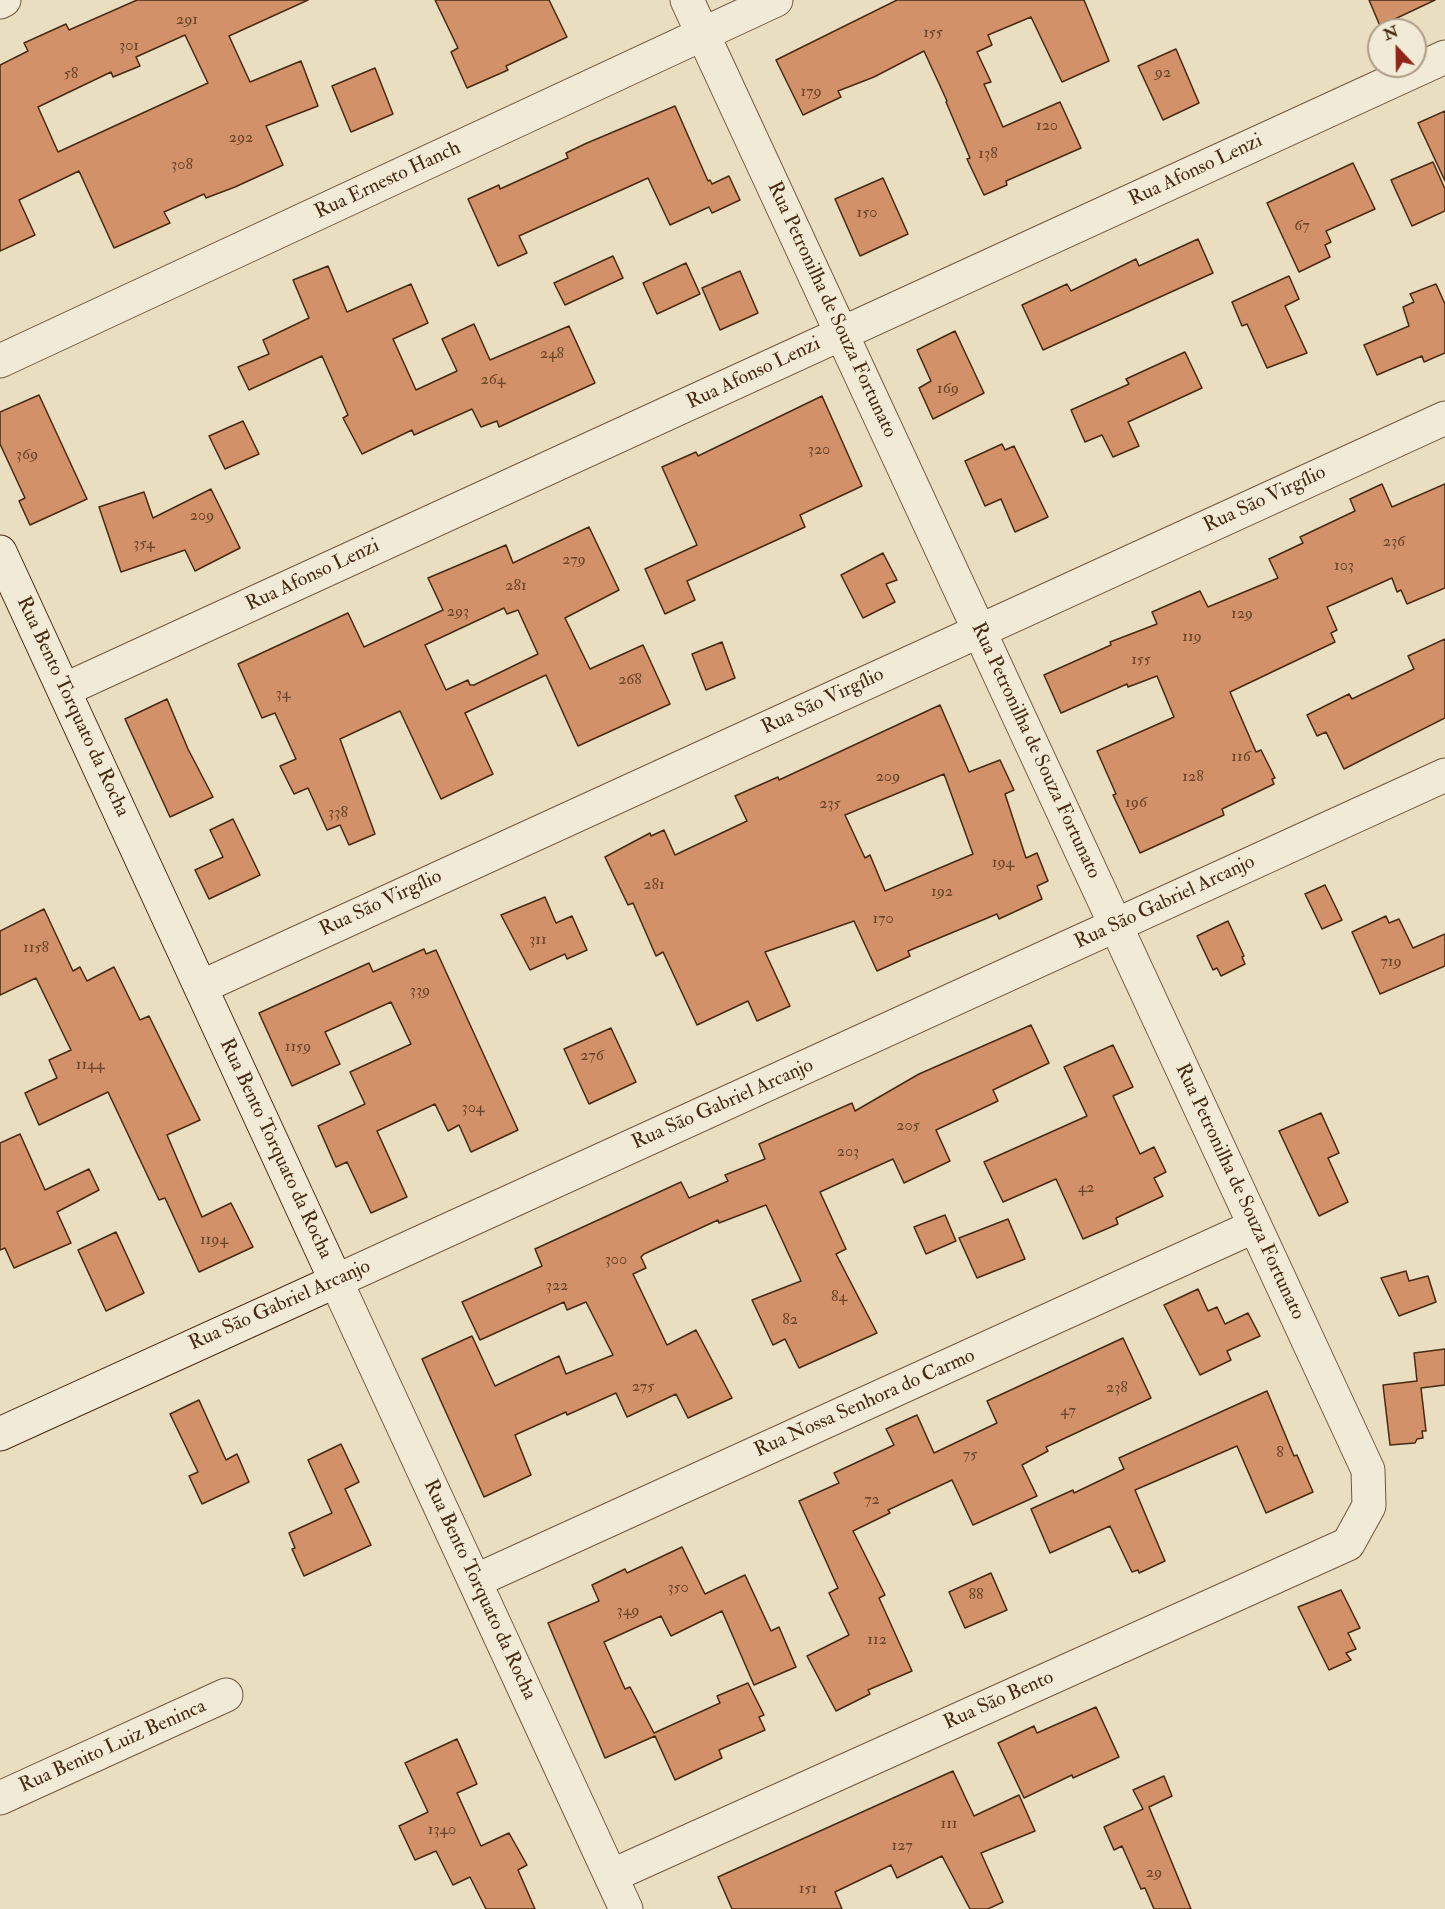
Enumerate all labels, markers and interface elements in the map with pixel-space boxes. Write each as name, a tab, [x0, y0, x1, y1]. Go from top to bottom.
house number: 291	[176, 11, 198, 31]
north arrow	[1367, 18, 1427, 78]
text: N	[1381, 21, 1401, 45]
house number: 155	[923, 24, 943, 44]
house number: 301	[119, 37, 139, 57]
house number: 92	[1155, 64, 1171, 84]
house number: 58	[64, 65, 78, 85]
house number: 179	[800, 83, 822, 103]
house number: 120	[1036, 117, 1058, 137]
house number: 292	[229, 129, 253, 149]
street label: Rua Afonso Lenzi	[1125, 130, 1267, 212]
street label: Rua Ernesto Hanch	[311, 137, 465, 225]
house number: 138	[978, 145, 998, 165]
house number: 308	[171, 156, 193, 176]
street label: Rua Petronilha de Souza Fortunato	[761, 178, 901, 442]
house number: 150	[857, 204, 877, 224]
house number: 67	[1294, 217, 1310, 237]
street label: Rua Afonso Lenzi	[683, 333, 825, 415]
house number: 248	[540, 345, 564, 365]
house number: 264	[481, 371, 505, 391]
house number: 169	[937, 380, 959, 400]
house number: 320	[808, 441, 830, 461]
house number: 369	[16, 446, 38, 466]
street label: Rua São Virgílio	[1200, 461, 1330, 539]
house number: 209	[190, 507, 214, 527]
house number: 236	[1383, 533, 1405, 553]
house number: 354	[133, 535, 155, 555]
street label: Rua Afonso Lenzi	[242, 535, 384, 617]
house number: 279	[562, 551, 586, 571]
house number: 103	[1334, 557, 1354, 577]
house number: 281	[505, 577, 527, 597]
street label: Rua Bento Torquato da Rocha	[10, 593, 134, 821]
house number: 293	[447, 603, 469, 623]
house number: 129	[1231, 605, 1253, 625]
street label: Rua Petronilha de Souza Fortunato	[965, 619, 1105, 883]
house number: 119	[1182, 628, 1202, 648]
house number: 155	[1131, 651, 1151, 671]
street label: Rua São Virgílio	[758, 663, 888, 741]
house number: 268	[618, 671, 642, 691]
house number: 34	[276, 685, 290, 705]
house number: 116	[1231, 748, 1251, 768]
house number: 209	[876, 768, 900, 788]
house number: 128	[1182, 768, 1204, 788]
house number: 196	[1125, 794, 1147, 814]
house number: 235	[819, 795, 841, 815]
house number: 338	[328, 804, 348, 824]
street label: Rua São Gabriel Arcanjo	[1071, 851, 1259, 955]
house number: 194	[992, 854, 1014, 874]
street label: Rua São Virgílio	[316, 865, 446, 943]
house number: 281	[643, 876, 665, 896]
house number: 192	[931, 883, 953, 903]
house number: 170	[872, 910, 894, 930]
house number: 311	[529, 931, 547, 951]
house number: 1158	[23, 939, 49, 959]
house number: 719	[1380, 953, 1402, 973]
house number: 339	[410, 982, 430, 1002]
street label: Rua Bento Torquato da Rocha	[213, 1035, 337, 1263]
house number: 1159	[285, 1038, 311, 1058]
house number: 276	[580, 1047, 604, 1067]
street label: Rua São Gabriel Arcanjo	[629, 1054, 817, 1156]
house number: 1144	[76, 1056, 104, 1076]
street label: Rua Petronilha de Souza Fortunato	[1169, 1060, 1309, 1324]
house number: 304	[462, 1099, 484, 1119]
house number: 205	[896, 1117, 920, 1137]
house number: 203	[837, 1143, 859, 1163]
house number: 42	[1078, 1179, 1094, 1199]
house number: 1194	[200, 1231, 228, 1251]
house number: 300	[605, 1251, 627, 1271]
street label: Rua São Gabriel Arcanjo	[186, 1255, 374, 1357]
house number: 322	[546, 1277, 568, 1297]
house number: 84	[831, 1288, 847, 1308]
house number: 82	[782, 1311, 798, 1331]
street label: Rua Nossa Senhora do Carmo	[751, 1344, 979, 1464]
house number: 275	[632, 1378, 654, 1398]
house number: 238	[1106, 1379, 1128, 1399]
house number: 47	[1060, 1402, 1076, 1422]
house number: 8	[1276, 1444, 1284, 1464]
house number: 75	[963, 1446, 977, 1466]
street label: Rua Bento Torquato da Rocha	[417, 1476, 541, 1704]
house number: 72	[864, 1491, 880, 1511]
house number: 350	[667, 1579, 689, 1599]
house number: 88	[968, 1586, 984, 1606]
house number: 349	[617, 1602, 639, 1622]
house number: 112	[867, 1631, 887, 1651]
street label: Rua São Bento	[940, 1666, 1058, 1736]
street label: Rua Benito Luiz Beninca	[16, 1695, 210, 1799]
house number: 111	[940, 1815, 958, 1835]
house number: 1340	[428, 1821, 456, 1841]
house number: 127	[891, 1837, 913, 1857]
house number: 29	[1146, 1864, 1162, 1884]
house number: 151	[799, 1880, 817, 1900]

